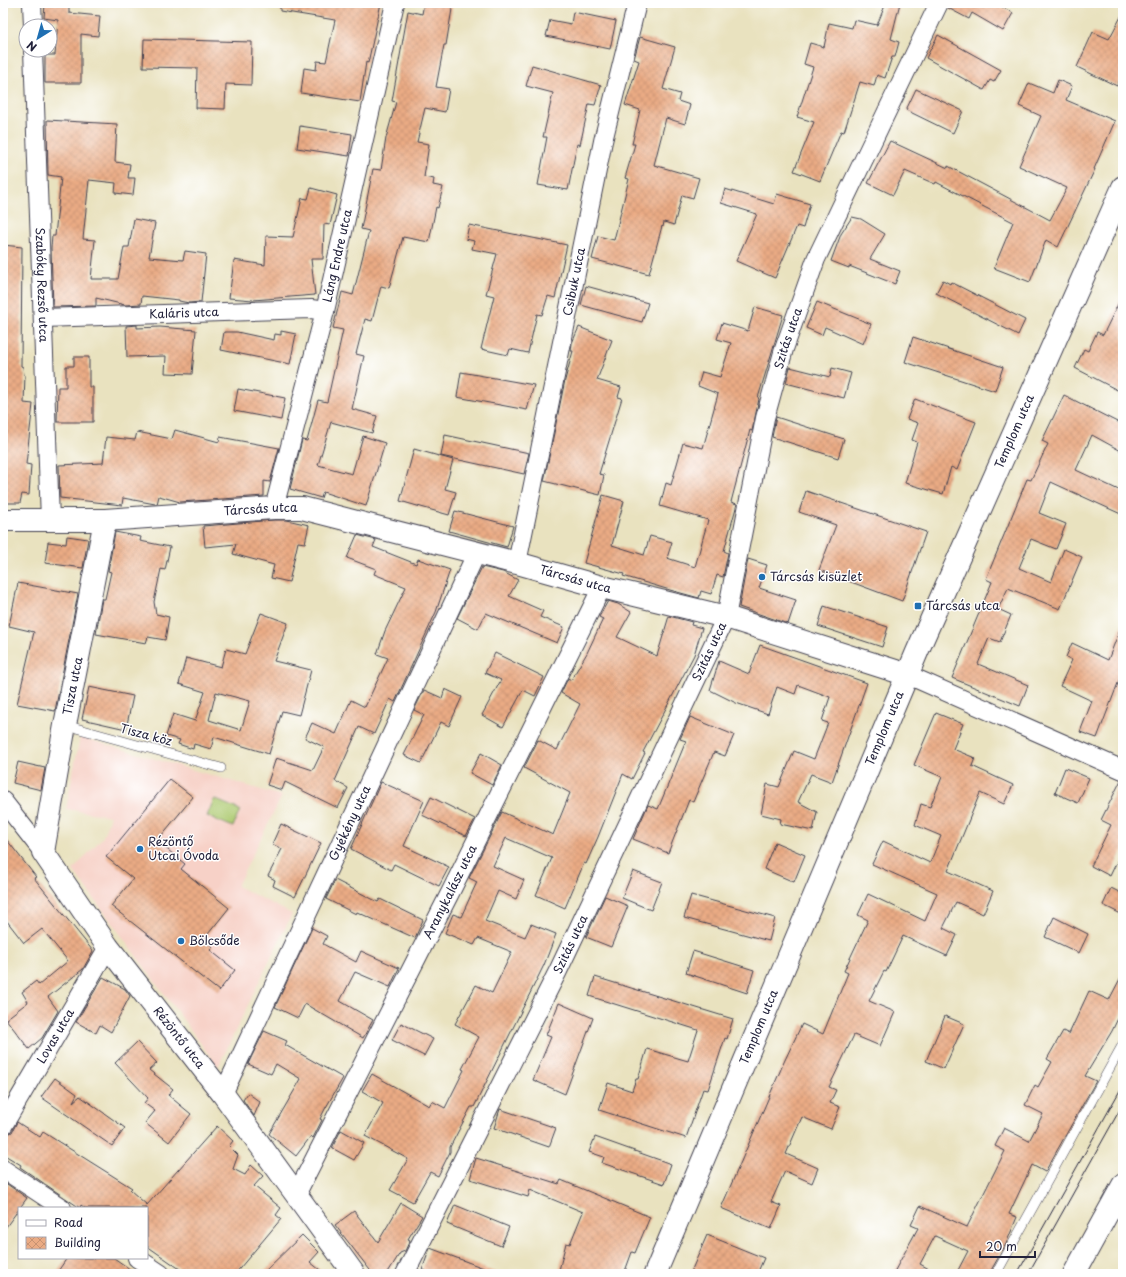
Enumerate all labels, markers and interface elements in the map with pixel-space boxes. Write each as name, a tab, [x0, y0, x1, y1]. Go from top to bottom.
north arrow	[18, 18, 58, 58]
text: N	[23, 37, 40, 56]
street label: Láng Endre utca	[317, 207, 356, 304]
street label: Szabóky Rezső utca	[31, 227, 54, 343]
street label: Csibuk utca	[558, 245, 589, 317]
street label: Kaláris utca	[149, 302, 220, 322]
street label: Szitás utca	[769, 305, 806, 371]
street label: Templom utca	[989, 391, 1038, 471]
street label: Tárcsás utca	[223, 498, 298, 520]
street label: Tárcsás utca	[538, 560, 614, 597]
place label: Tárcsás kisüzlet	[770, 567, 862, 585]
marker: Tárcsás kisüzlet	[757, 572, 767, 582]
place label: Tárcsás utca	[926, 596, 1000, 614]
marker: Tárcsás utca	[913, 601, 923, 611]
street label: Szitás utca	[687, 618, 731, 684]
street label: Tisza utca	[58, 655, 87, 716]
street label: Templom utca	[860, 687, 908, 768]
street label: Tisza köz	[118, 718, 174, 750]
street label: Gyékény utca	[324, 782, 375, 864]
place label: Rézöntő Utcai Óvoda	[148, 832, 220, 864]
street label: Aranykalász utca	[418, 841, 481, 942]
marker: Rézöntő Utcai Óvoda	[135, 844, 145, 854]
street label: Szitás utca	[548, 911, 592, 976]
place label: Bölcsőde	[189, 931, 240, 949]
marker: Bölcsőde	[176, 936, 186, 946]
street label: Templom utca	[734, 986, 782, 1067]
street label: Rézöntő utca	[150, 1002, 210, 1072]
street label: Lovas utca	[32, 1004, 78, 1067]
legend	[18, 1207, 148, 1259]
text: Road	[54, 1213, 83, 1231]
text: Building	[54, 1233, 101, 1251]
scale bar	[980, 1233, 1035, 1259]
text: 20 m	[986, 1237, 1017, 1255]

